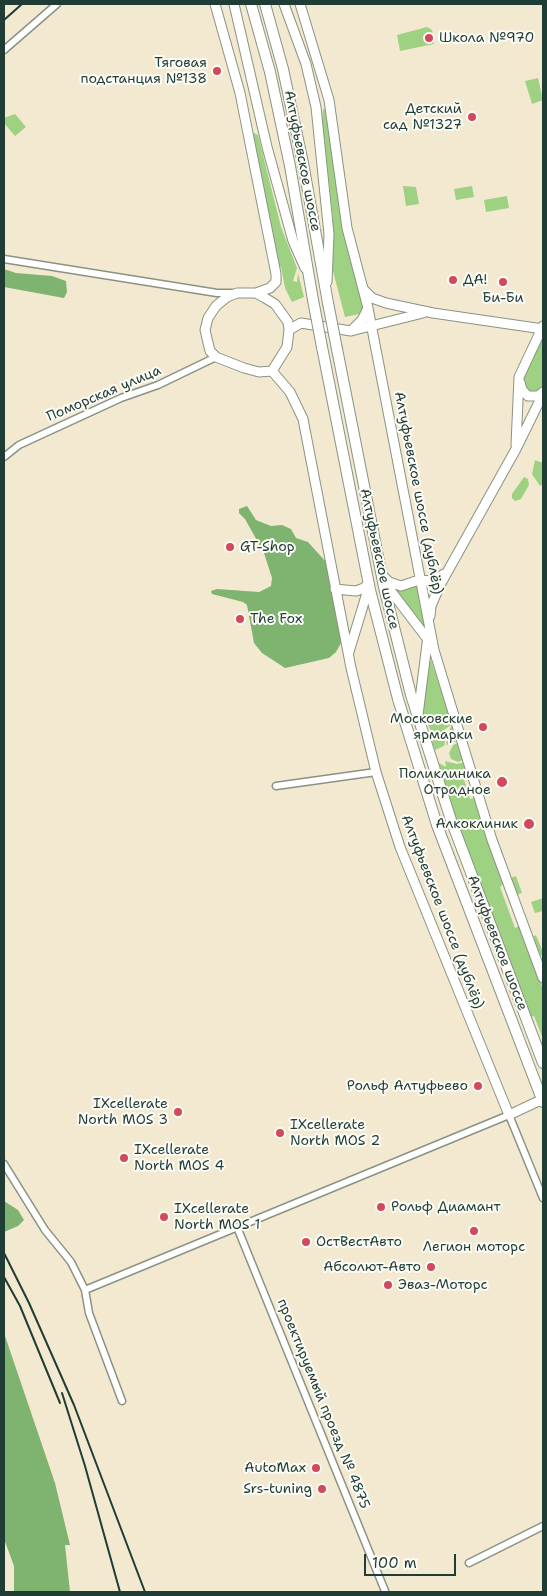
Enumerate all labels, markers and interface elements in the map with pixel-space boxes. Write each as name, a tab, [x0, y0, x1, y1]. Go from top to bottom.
place label: Школа №970	[439, 30, 534, 46]
marker: Школа №970	[423, 32, 435, 44]
place label: Тяговая подстанция №138	[81, 55, 207, 88]
marker: Тяговая подстанция №138	[211, 65, 223, 77]
street label: Алтуфьевское шоссе	[280, 89, 324, 233]
place label: Детский сад №1327	[383, 101, 462, 134]
marker: Детский сад №1327	[466, 111, 478, 123]
place label: ДА!	[463, 272, 487, 288]
marker: ДА!	[447, 274, 459, 286]
marker: Би-Би	[497, 276, 509, 288]
place label: Би-Би	[482, 290, 524, 306]
street label: Поморская улица	[44, 362, 164, 426]
street label: Алтуфьевское шоссе (дублёр)	[390, 390, 446, 596]
street label: Алтуфьевское шоссе	[356, 487, 402, 631]
place label: GT-Shop	[240, 539, 295, 555]
marker: GT-Shop	[224, 541, 236, 553]
place label: The Fox	[250, 611, 302, 627]
marker: The Fox	[234, 613, 246, 625]
place label: Московские ярмарки	[390, 711, 473, 744]
marker: Московские ярмарки	[477, 721, 489, 733]
place label: Поликлиника Отрадное	[399, 766, 491, 799]
marker: Поликлиника Отрадное	[495, 775, 509, 789]
street label: Алтуфьевское шоссе (дублёр)	[397, 813, 487, 1011]
place label: Алкоклиник	[435, 816, 518, 832]
marker: Алкоклиник	[522, 817, 536, 831]
street label: Алтуфьевское шоссе	[463, 873, 531, 1013]
place label: Рольф Алтуфьево	[347, 1078, 468, 1094]
marker: Рольф Алтуфьево	[472, 1080, 484, 1092]
place label: IXcellerate North MOS 3	[78, 1096, 168, 1128]
marker: IXcellerate North MOS 3	[172, 1106, 184, 1118]
place label: IXcellerate North MOS 2	[290, 1117, 380, 1150]
marker: IXcellerate North MOS 2	[274, 1127, 286, 1139]
place label: IXcellerate North MOS 4	[134, 1142, 224, 1174]
marker: IXcellerate North MOS 4	[118, 1152, 130, 1164]
place label: Рольф Диамант	[391, 1199, 501, 1215]
place label: IXcellerate North MOS 1	[174, 1201, 260, 1234]
marker: Рольф Диамант	[375, 1201, 387, 1213]
marker: IXcellerate North MOS 1	[158, 1211, 170, 1223]
marker: Легион моторс	[468, 1225, 480, 1237]
place label: ОстВестАвто	[316, 1234, 402, 1250]
marker: ОстВестАвто	[300, 1236, 312, 1248]
place label: Легион моторс	[423, 1239, 525, 1255]
place label: Абсолют-Авто	[323, 1259, 421, 1275]
marker: Абсолют-Авто	[425, 1261, 437, 1273]
place label: Эваз-Моторс	[398, 1277, 488, 1293]
marker: Эваз-Моторс	[382, 1279, 394, 1291]
street label: проектируемый проезд № 4875	[273, 1297, 373, 1511]
place label: AutoMax	[244, 1460, 306, 1476]
marker: AutoMax	[310, 1462, 322, 1474]
place label: Srs-tuning	[243, 1481, 312, 1497]
marker: Srs-tuning	[316, 1483, 328, 1495]
scale bar	[367, 1544, 460, 1576]
text: 100 m	[372, 1553, 417, 1573]

